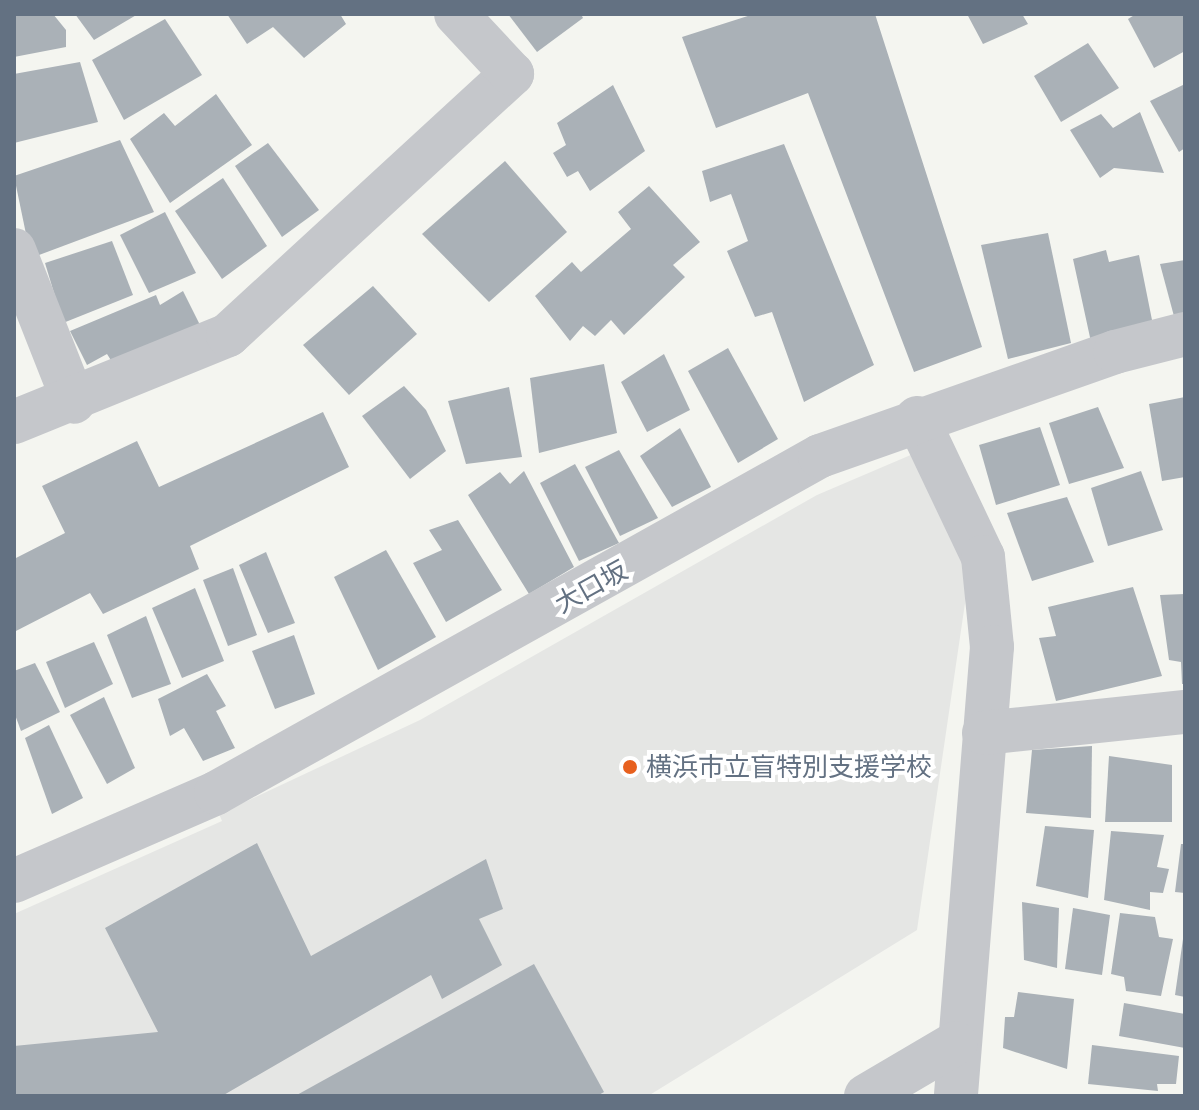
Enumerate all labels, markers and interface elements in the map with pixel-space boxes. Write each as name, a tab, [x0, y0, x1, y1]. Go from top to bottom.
street label: 大口坂	[549, 554, 633, 620]
place label: 横浜市立盲特別支援学校	[646, 751, 932, 783]
marker: 横浜市立盲特別支援学校	[621, 758, 639, 776]

